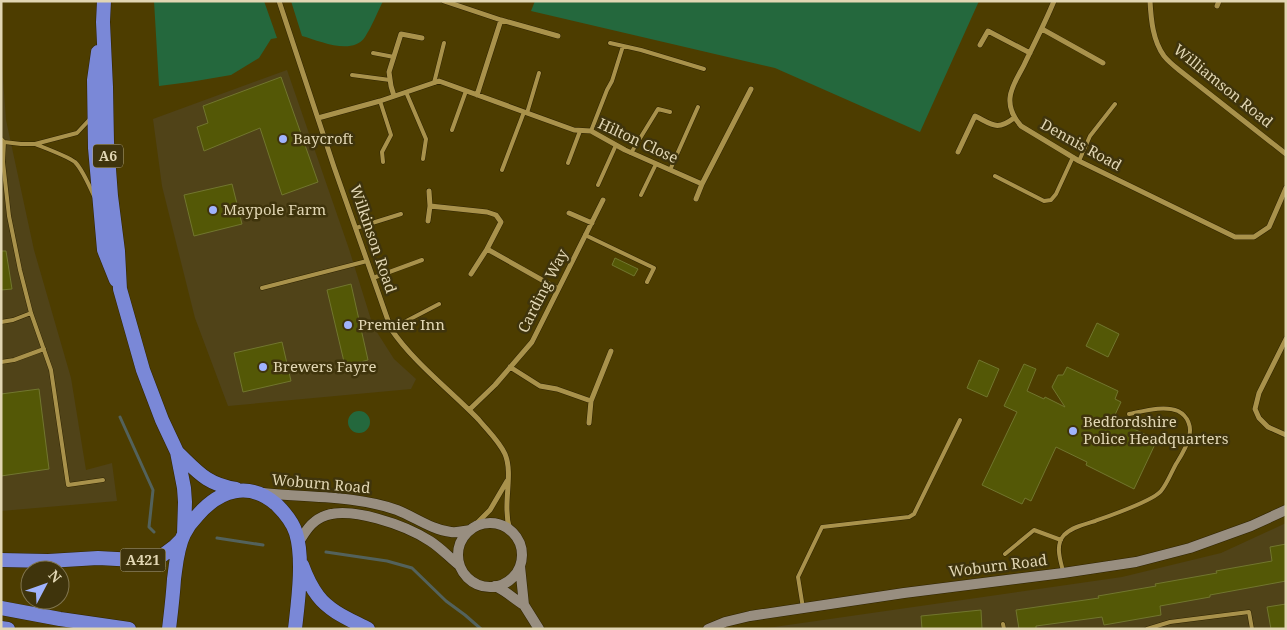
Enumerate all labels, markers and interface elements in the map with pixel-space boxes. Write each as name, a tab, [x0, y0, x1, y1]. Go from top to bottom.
street label: Williamson Road	[1170, 39, 1277, 132]
street label: Hilton Close	[595, 113, 682, 167]
street label: Dennis Road	[1037, 114, 1126, 175]
place label: Baycroft	[293, 128, 353, 148]
marker: Baycroft	[277, 133, 289, 145]
road number: A6	[93, 144, 123, 168]
street label: Wilkinson Road	[346, 182, 402, 296]
place label: Maypole Farm	[223, 199, 326, 219]
marker: Maypole Farm	[207, 204, 219, 216]
street label: Carding Way	[512, 245, 572, 336]
place label: Premier Inn	[358, 314, 445, 334]
marker: Premier Inn	[342, 319, 354, 331]
place label: Brewers Fayre	[273, 356, 377, 376]
marker: Brewers Fayre	[257, 361, 269, 373]
place label: Bedfordshire Police Headquarters	[1083, 411, 1229, 448]
marker: Bedfordshire Police Headquarters	[1067, 425, 1079, 437]
street label: Woburn Road	[271, 469, 371, 497]
road number: A421	[120, 548, 166, 572]
street label: Woburn Road	[948, 549, 1048, 581]
north arrow	[20, 560, 70, 610]
text: N	[44, 566, 66, 587]

